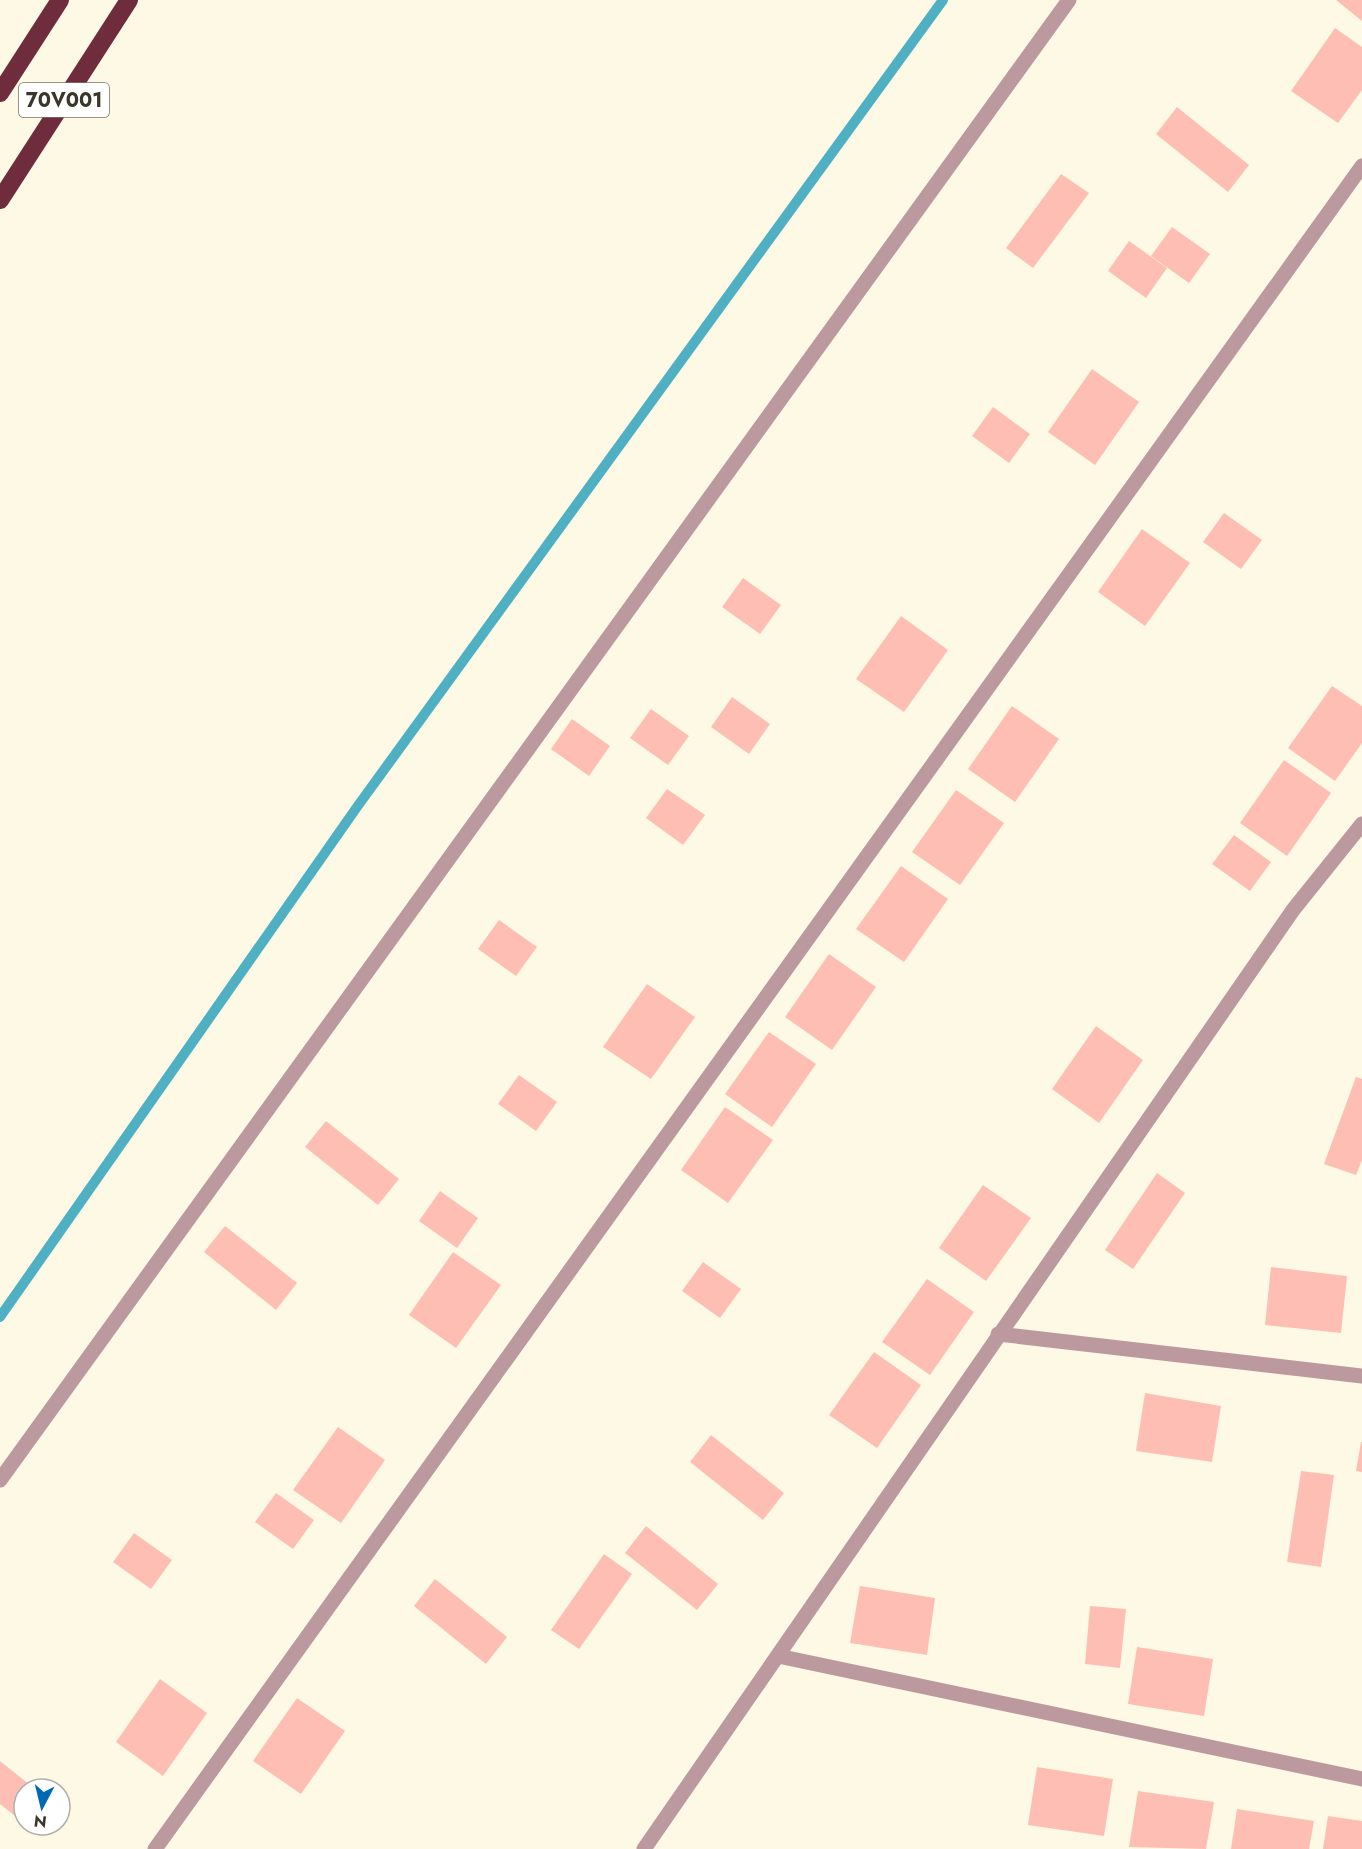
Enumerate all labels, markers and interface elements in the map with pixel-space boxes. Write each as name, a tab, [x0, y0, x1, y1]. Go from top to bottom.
road number: 70V001	[19, 83, 109, 117]
north arrow	[12, 1777, 72, 1837]
text: N	[33, 1809, 48, 1834]

